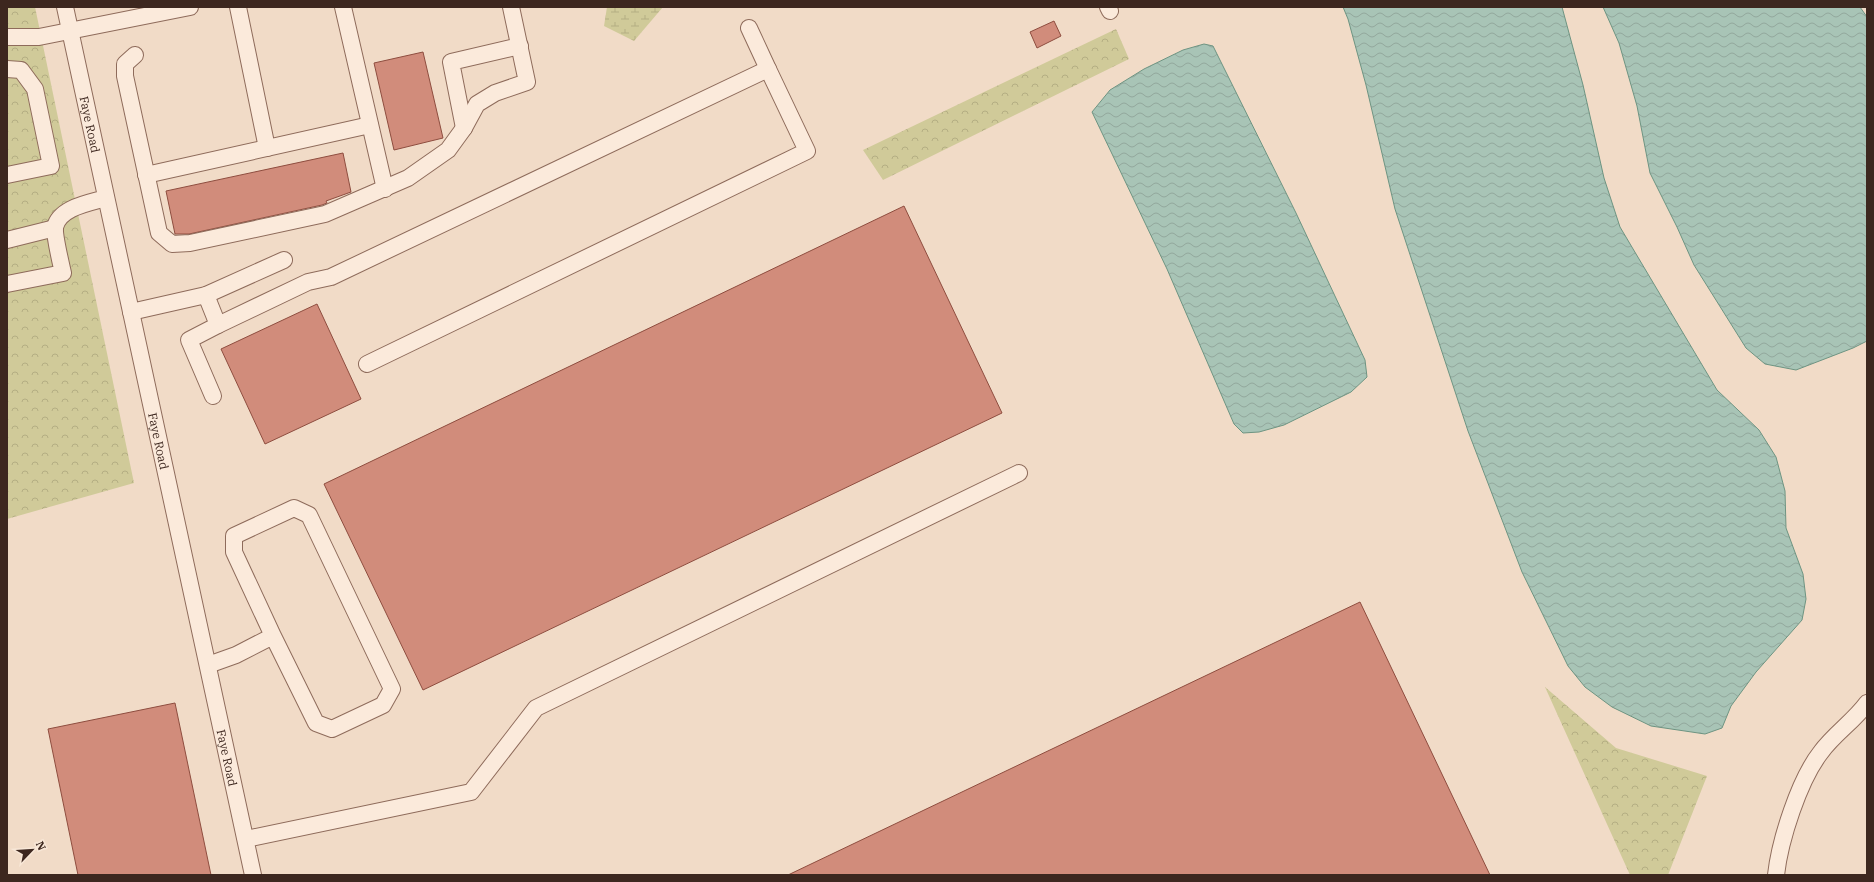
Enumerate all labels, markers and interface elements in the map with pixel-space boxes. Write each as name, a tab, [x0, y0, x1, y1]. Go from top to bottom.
street label: Faye Road	[77, 95, 104, 154]
street label: Faye Road	[146, 411, 172, 471]
street label: Faye Road	[214, 728, 241, 787]
north arrow	[12, 830, 52, 870]
text: N	[33, 839, 49, 853]

